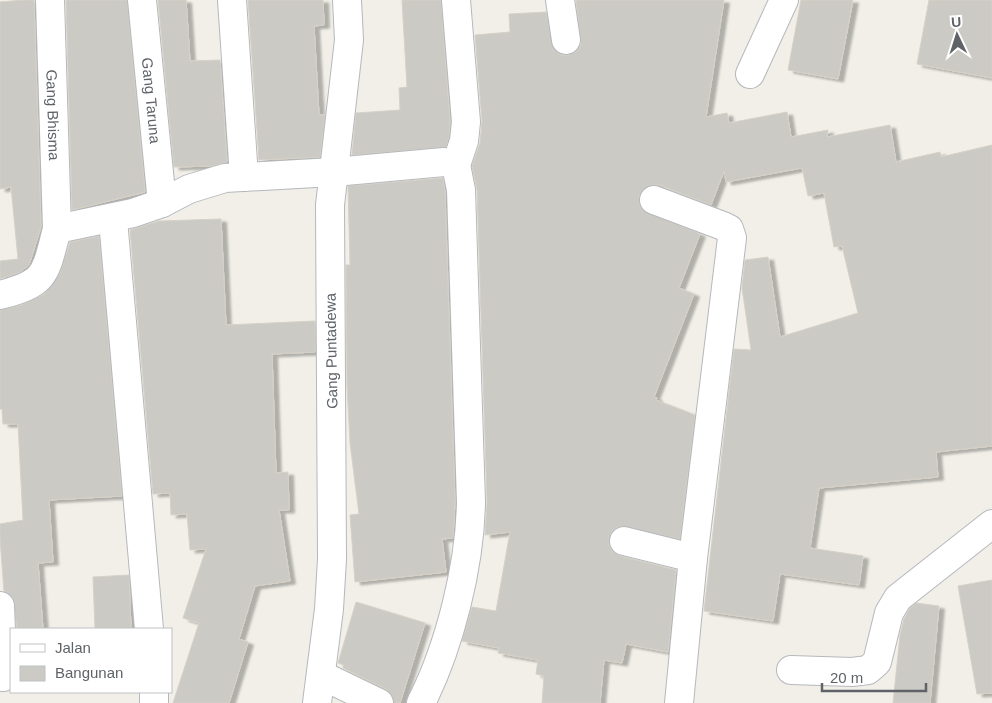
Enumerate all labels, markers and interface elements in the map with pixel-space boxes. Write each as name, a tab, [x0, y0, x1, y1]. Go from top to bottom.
north arrow	[932, 10, 982, 60]
text: U	[950, 14, 962, 30]
street label: Gang Taruna	[139, 57, 165, 145]
street label: Gang Bhisma	[44, 69, 63, 161]
street label: Gang Puntadewa	[321, 292, 341, 409]
legend	[10, 628, 172, 693]
text: Jalan	[55, 639, 91, 656]
scale bar	[822, 660, 926, 692]
text: Bangunan	[55, 664, 123, 681]
text: 20 m	[830, 669, 863, 686]

